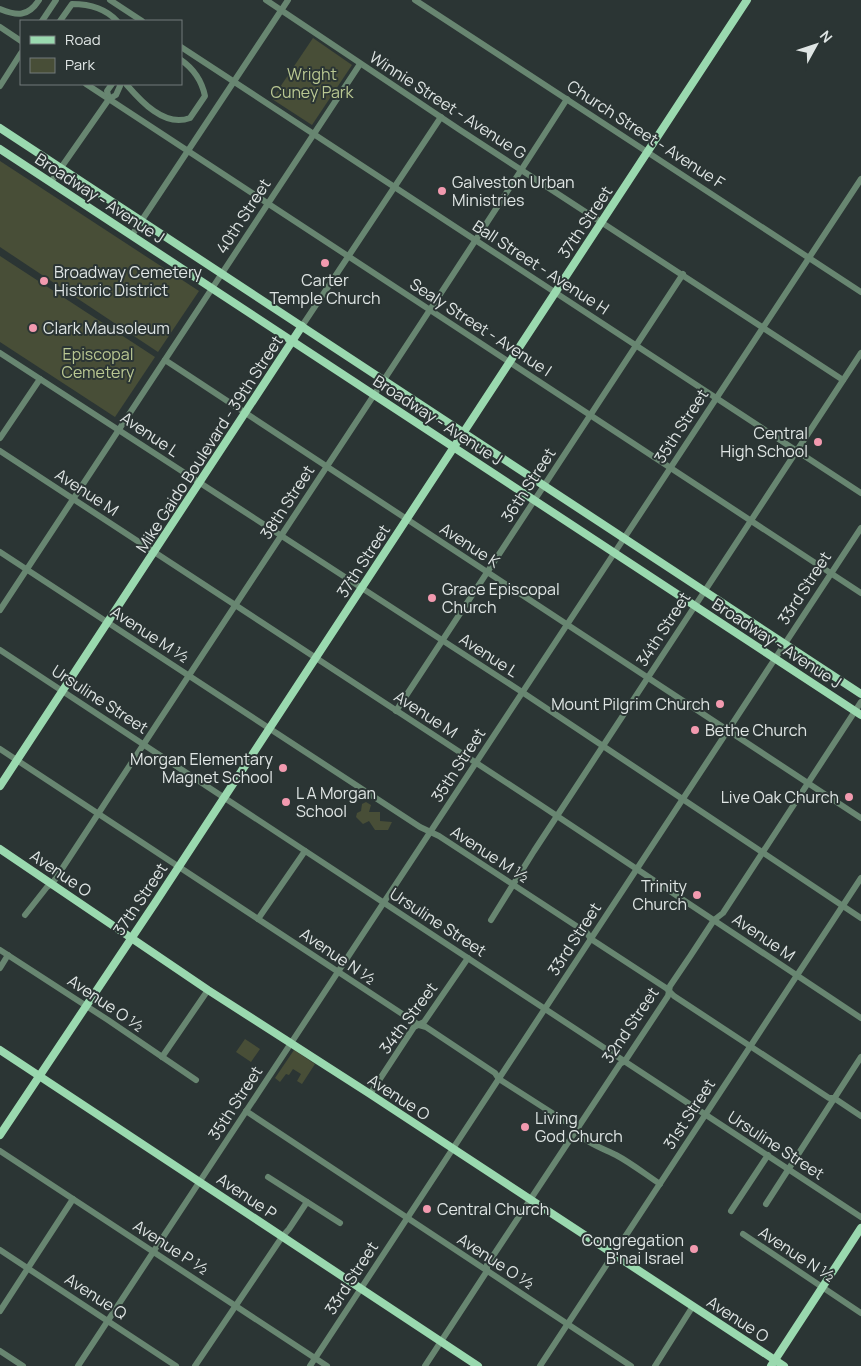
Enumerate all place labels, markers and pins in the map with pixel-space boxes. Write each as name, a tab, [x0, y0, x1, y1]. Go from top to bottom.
place label: Galveston Urban Ministries	[452, 171, 575, 211]
marker: Galveston Urban Ministries	[436, 185, 448, 197]
marker: Carter Temple Church	[319, 257, 331, 269]
place label: Broadway Cemetery Historic District	[54, 261, 203, 301]
place label: Carter Temple Church	[269, 269, 381, 309]
marker: Broadway Cemetery Historic District	[38, 275, 50, 287]
place label: Clark Mausoleum	[43, 317, 170, 339]
marker: Clark Mausoleum	[27, 322, 39, 334]
place label: Central High School	[720, 422, 808, 462]
marker: Central High School	[812, 436, 824, 448]
place label: Grace Episcopal Church	[442, 578, 560, 618]
marker: Grace Episcopal Church	[426, 592, 438, 604]
place label: Mount Pilgrim Church	[551, 693, 710, 715]
marker: Mount Pilgrim Church	[714, 698, 726, 710]
place label: Bethe Church	[705, 719, 807, 741]
marker: Bethe Church	[689, 724, 701, 736]
place label: Morgan Elementary Magnet School	[130, 748, 274, 788]
marker: Morgan Elementary Magnet School	[277, 762, 289, 774]
place label: L A Morgan School	[296, 782, 376, 822]
place label: Live Oak Church	[721, 786, 839, 808]
marker: Live Oak Church	[843, 791, 855, 803]
marker: L A Morgan School	[280, 796, 292, 808]
place label: Trinity Church	[633, 875, 688, 915]
marker: Trinity Church	[691, 889, 703, 901]
place label: Living God Church	[535, 1107, 623, 1147]
marker: Living God Church	[519, 1121, 531, 1133]
place label: Central Church	[437, 1198, 549, 1220]
marker: Central Church	[421, 1203, 433, 1215]
place label: Congregation B'nai Israel	[582, 1229, 684, 1269]
marker: Congregation B'nai Israel	[688, 1243, 700, 1255]

